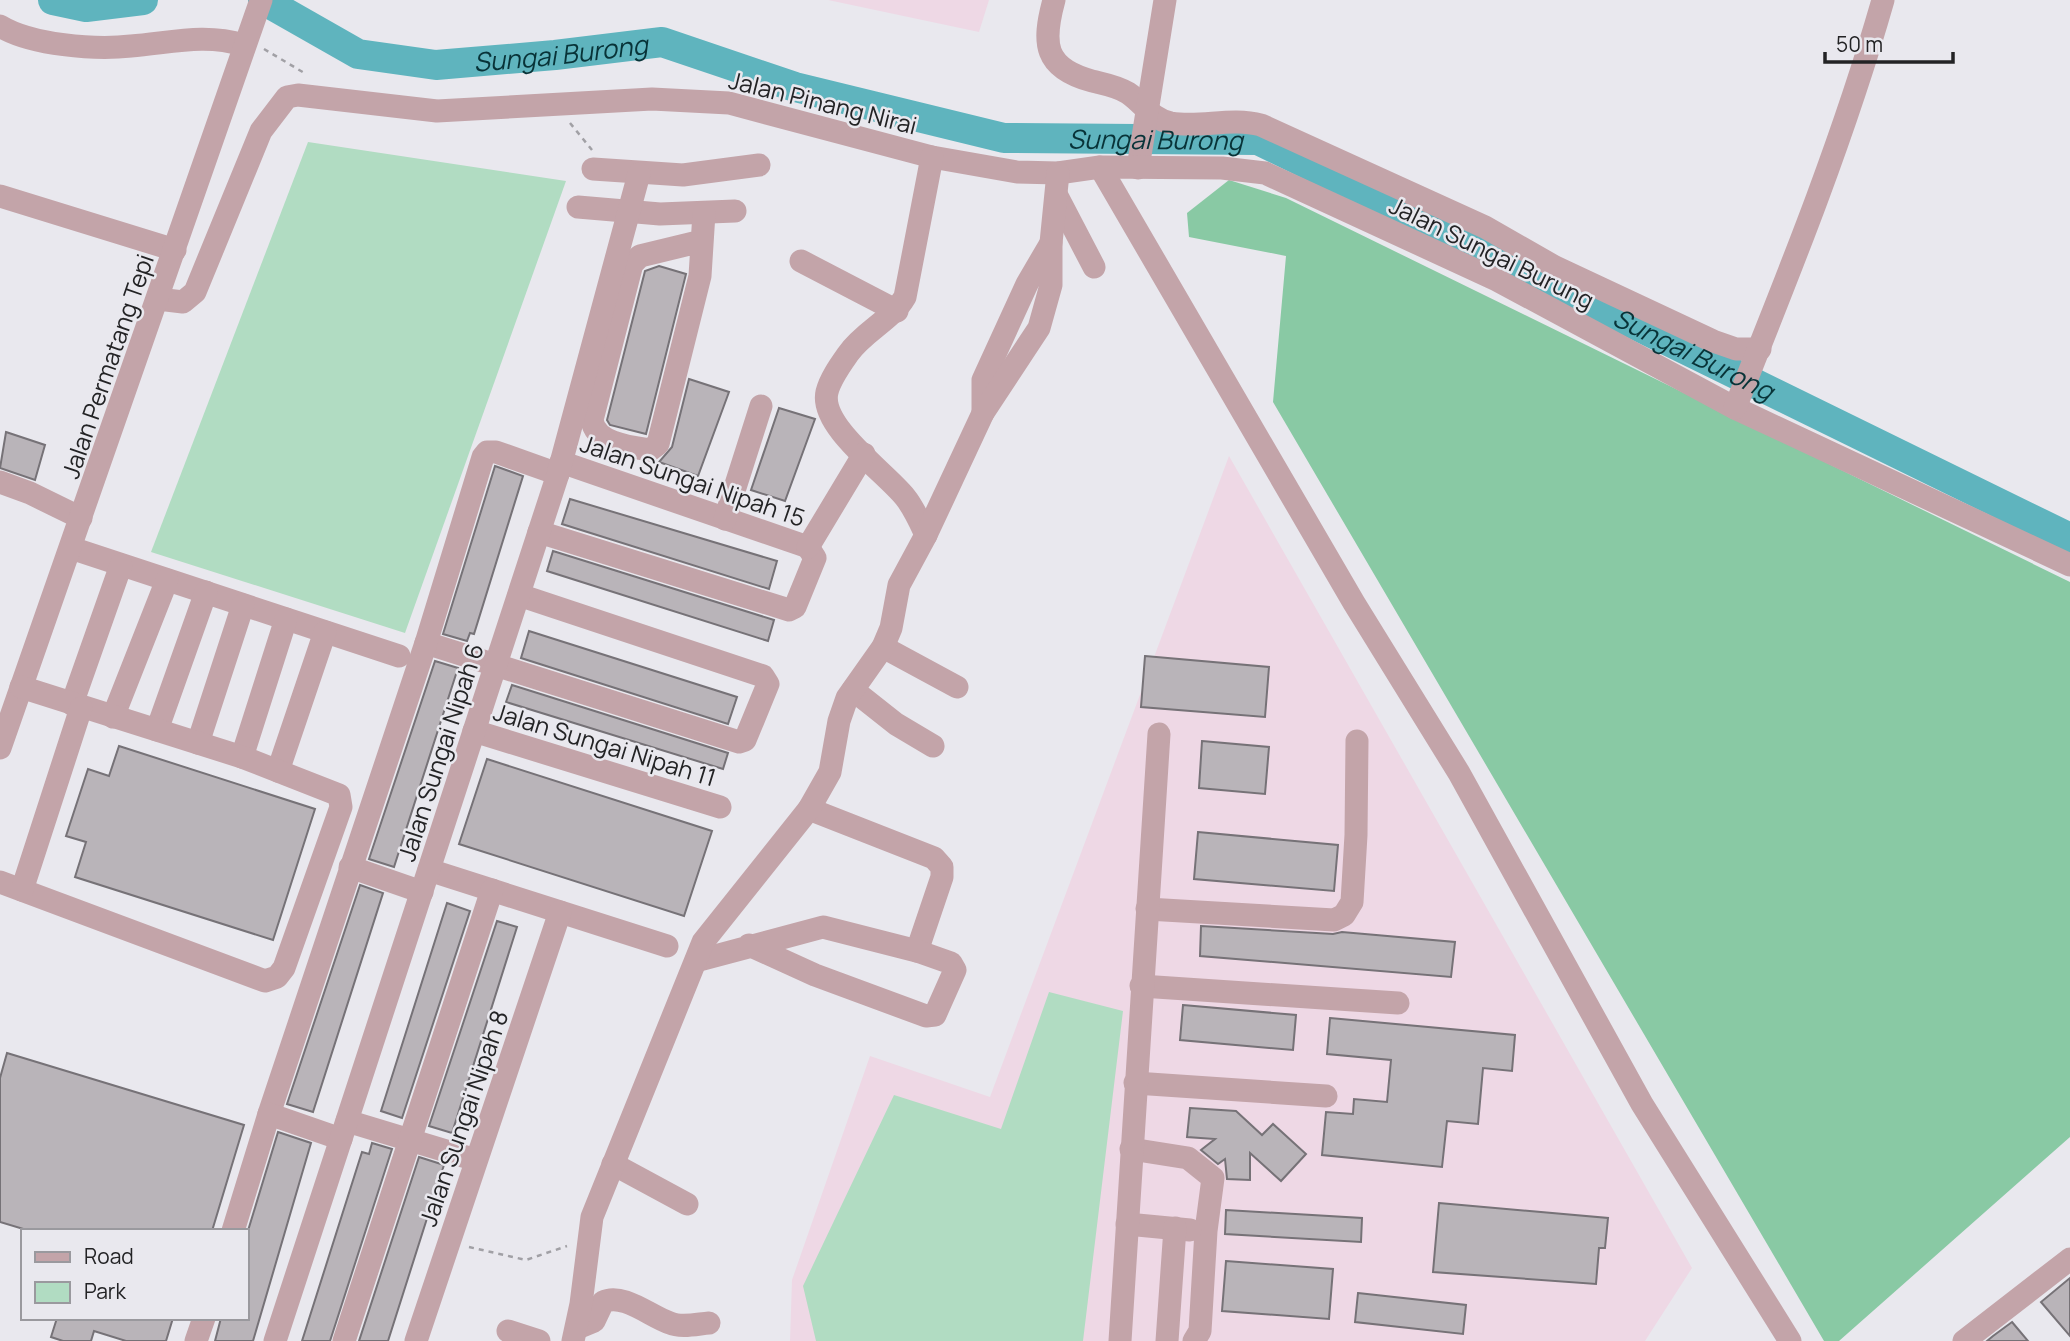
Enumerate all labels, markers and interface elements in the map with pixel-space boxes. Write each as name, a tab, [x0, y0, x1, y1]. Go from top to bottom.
scale bar	[1825, 21, 1953, 65]
water label: Sungai Burong	[472, 26, 652, 80]
text: 50 m	[1836, 30, 1883, 58]
street label: Jalan Pinang Nirai	[726, 63, 920, 141]
water label: Sungai Burong	[1068, 121, 1245, 158]
street label: Jalan Sungai Burung	[1384, 188, 1600, 316]
street label: Jalan Permatang Tepi	[53, 249, 161, 483]
water label: Sungai Burong	[1607, 299, 1782, 409]
street label: Jalan Sungai Nipah 15	[576, 426, 810, 534]
street label: Jalan Sungai Nipah 6	[389, 639, 491, 865]
street label: Jalan Sungai Nipah 11	[490, 694, 720, 794]
street label: Jalan Sungai Nipah 8	[411, 1006, 515, 1230]
legend	[21, 1229, 248, 1320]
text: Road	[84, 1242, 134, 1270]
text: Park	[84, 1277, 126, 1305]

